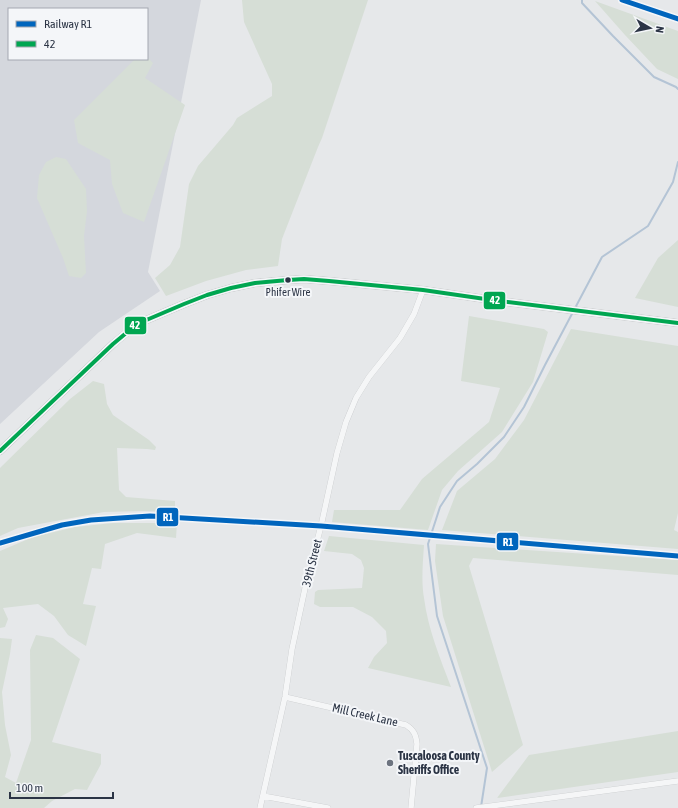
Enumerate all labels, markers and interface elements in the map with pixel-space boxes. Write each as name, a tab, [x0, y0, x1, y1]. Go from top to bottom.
legend	[8, 8, 148, 60]
north arrow	[630, 8, 670, 48]
text: Railway R1	[44, 17, 93, 31]
text: N	[653, 25, 666, 34]
text: 42	[44, 37, 55, 51]
marker: Phifer Wire	[283, 275, 293, 285]
place label: Phifer Wire	[266, 286, 310, 298]
line badge: 42	[483, 291, 506, 310]
text: 42	[489, 294, 500, 306]
line badge: 42	[124, 316, 147, 335]
text: 42	[129, 319, 140, 331]
line badge: R1	[156, 507, 179, 527]
text: R1	[163, 511, 173, 523]
line badge: R1	[496, 532, 519, 551]
text: R1	[503, 536, 513, 548]
street label: 39th Street	[299, 537, 325, 588]
street label: Mill Creek Lane	[331, 701, 399, 729]
place label: Tuscaloosa County Sheriffs Office	[398, 749, 480, 777]
marker: Tuscaloosa County Sheriffs Office	[385, 758, 395, 768]
scale bar	[10, 774, 113, 800]
text: 100 m	[16, 781, 43, 795]

